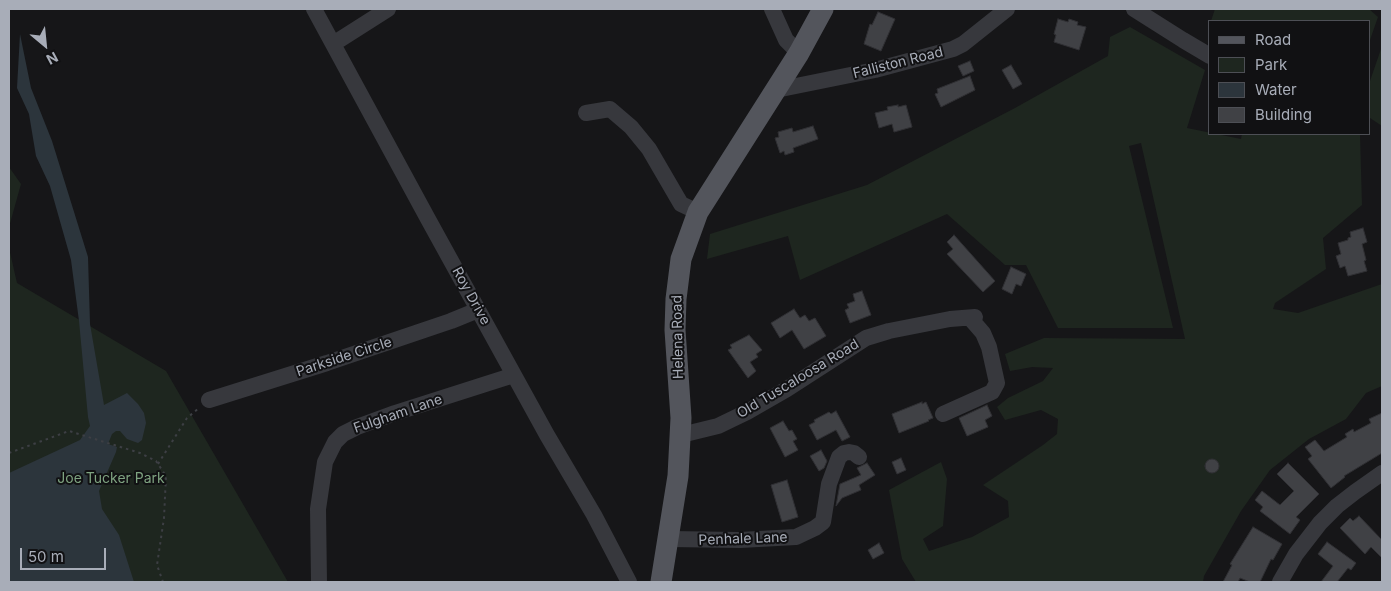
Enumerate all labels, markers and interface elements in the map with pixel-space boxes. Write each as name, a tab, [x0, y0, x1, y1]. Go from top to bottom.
north arrow	[20, 20, 70, 70]
legend	[1208, 20, 1371, 135]
text: Road	[1255, 30, 1291, 49]
street label: Falliston Road	[851, 44, 945, 82]
text: N	[44, 49, 61, 69]
text: Park	[1255, 55, 1287, 74]
text: Water	[1255, 80, 1297, 99]
text: Building	[1255, 105, 1312, 124]
street label: Roy Drive	[448, 264, 494, 328]
street label: Helena Road	[669, 295, 687, 379]
street label: Parkside Circle	[294, 334, 394, 380]
street label: Old Tuscaloosa Road	[734, 336, 862, 422]
street label: Fulgham Lane	[351, 391, 445, 437]
park label: Joe Tucker Park	[57, 471, 165, 487]
street label: Penhale Lane	[698, 529, 788, 549]
scale bar	[22, 538, 109, 570]
text: 50 m	[28, 547, 64, 566]

